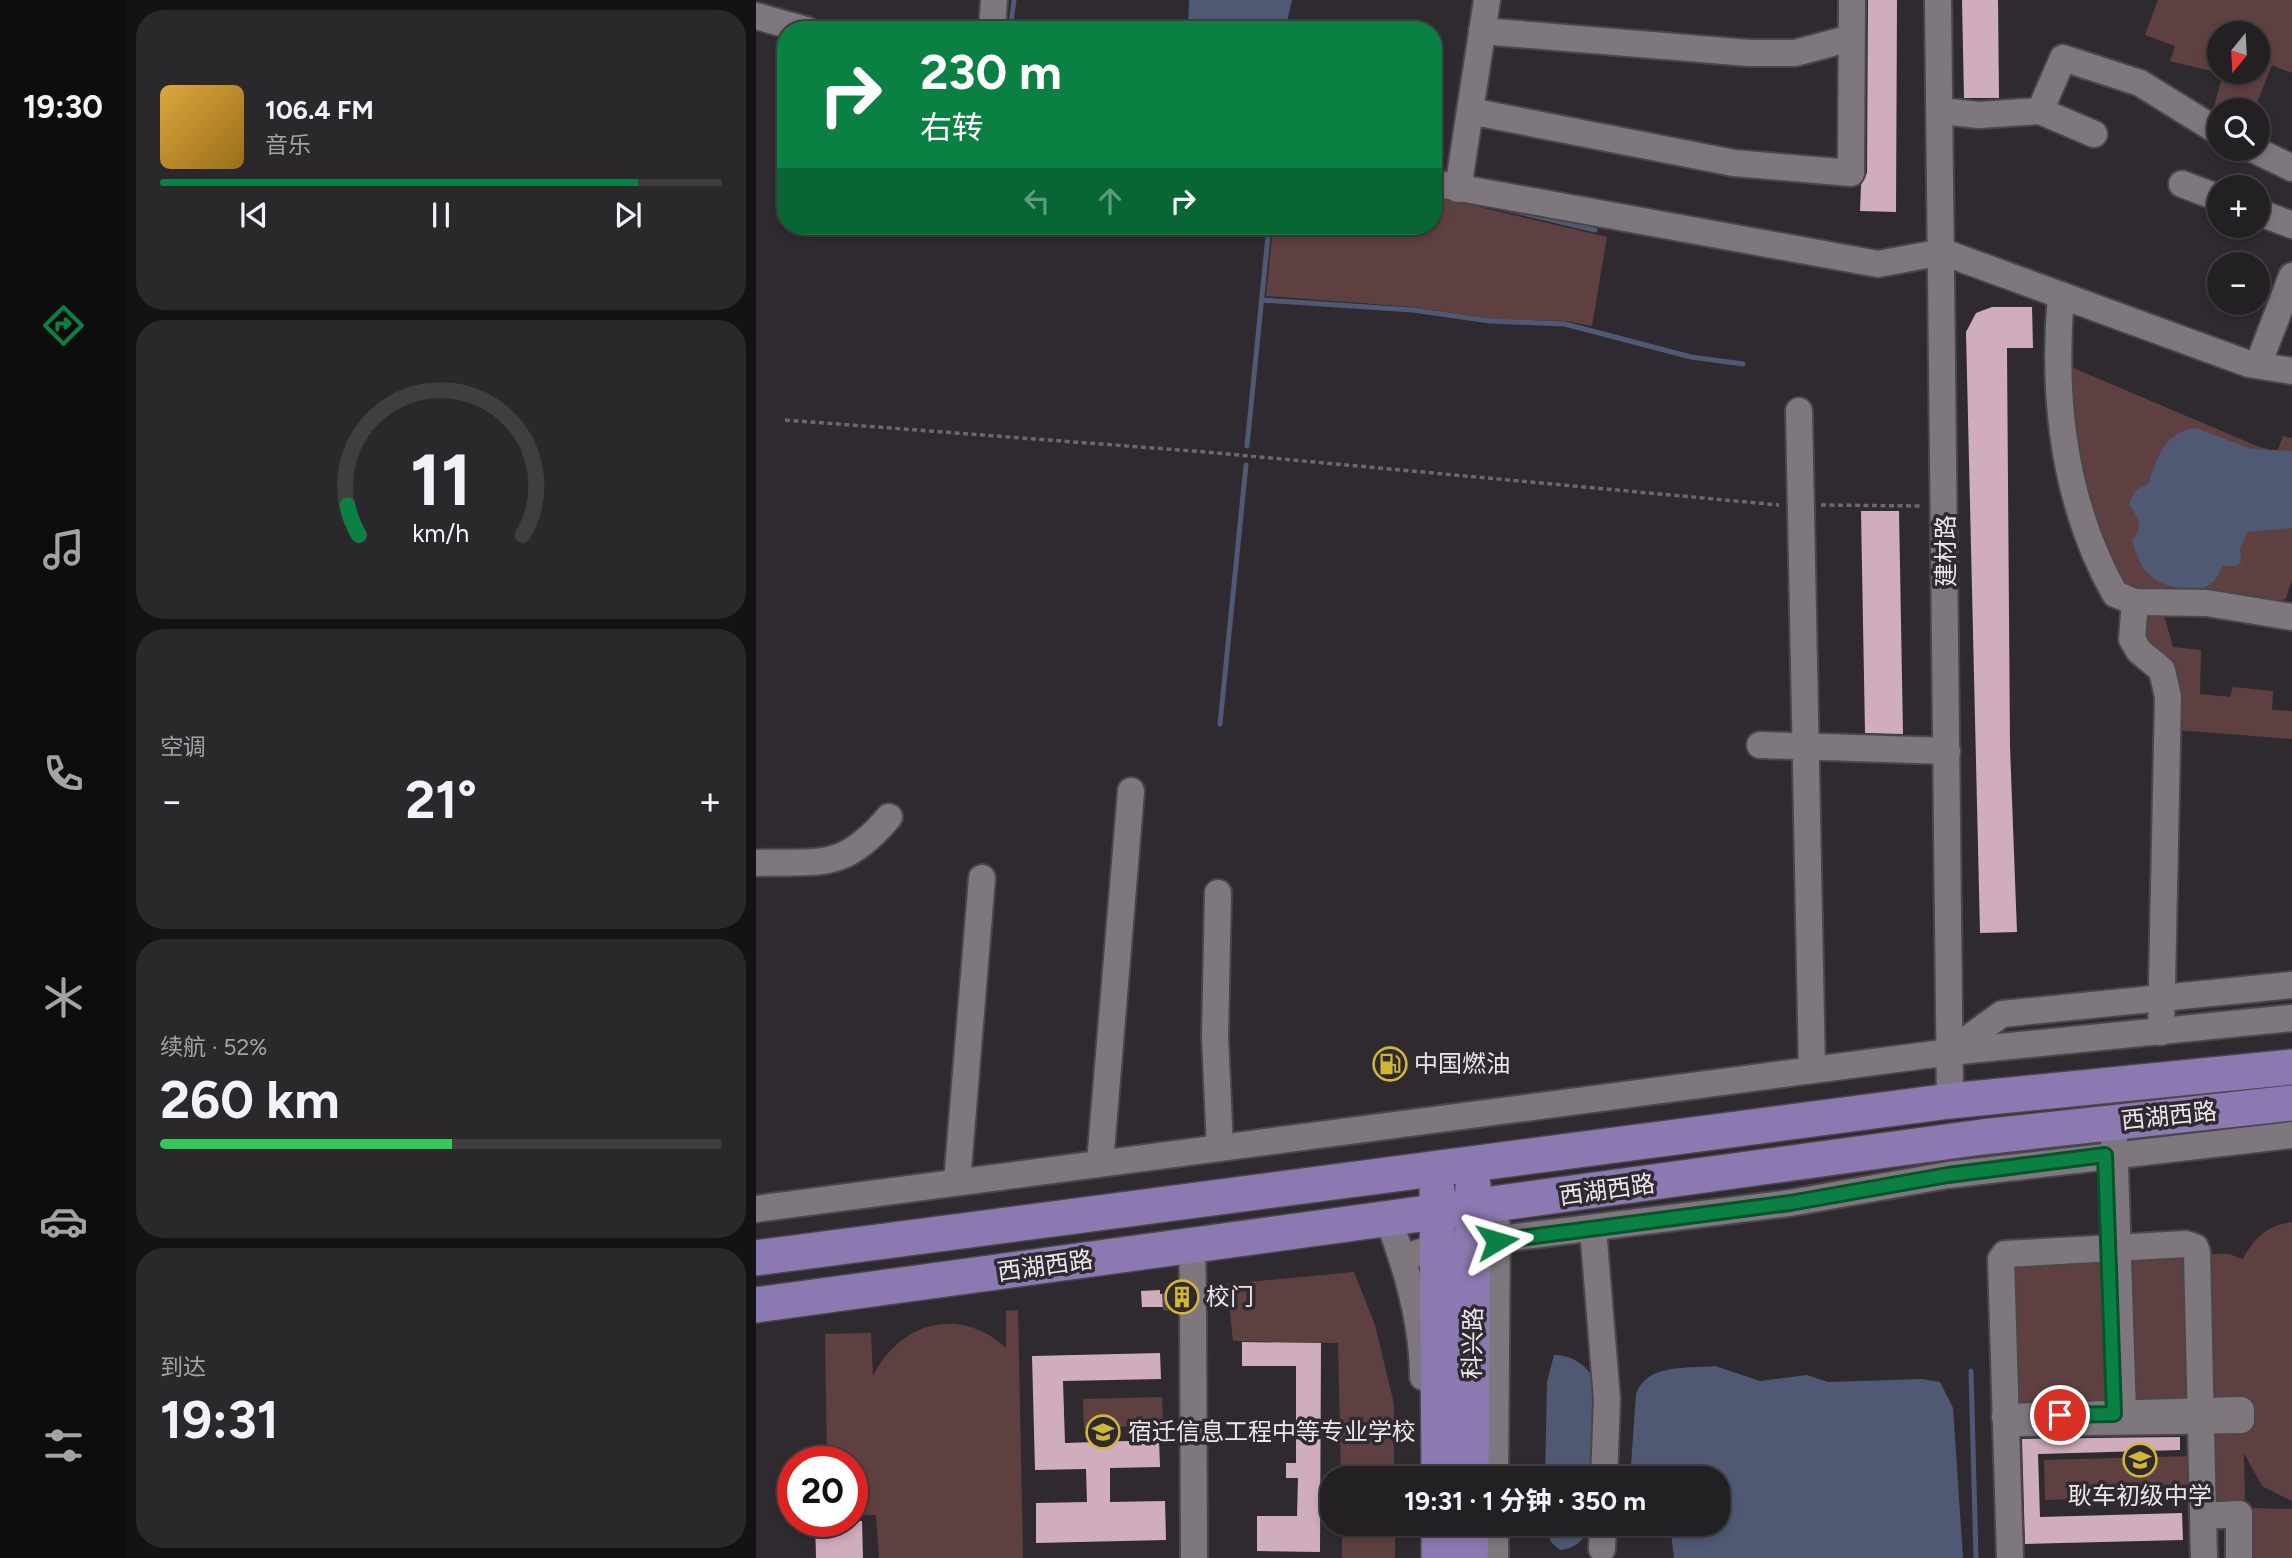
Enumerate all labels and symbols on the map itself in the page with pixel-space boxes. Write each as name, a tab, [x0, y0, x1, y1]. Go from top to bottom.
north arrow	[2207, 21, 2270, 84]
street label: 建材路	[1931, 515, 1960, 587]
fuel station icon: 中国燃油	[1371, 1045, 1409, 1083]
place label: 中国燃油	[1414, 1049, 1510, 1078]
street label: 西湖西路	[2120, 1096, 2218, 1135]
street label: 西湖西路	[1557, 1168, 1656, 1211]
position arrow	[1460, 1204, 1534, 1278]
street label: 西湖西路	[995, 1244, 1094, 1287]
building icon: 校门	[1163, 1278, 1201, 1316]
place label: 校门	[1206, 1282, 1254, 1311]
street label: 科兴路	[1457, 1307, 1488, 1379]
pin	[2030, 1385, 2090, 1445]
school or university icon: 宿迁信息工程中等专业学校	[1084, 1413, 1122, 1451]
place label: 宿迁信息工程中等专业学校	[1128, 1417, 1416, 1446]
school or university icon: 耿车初级中学	[2121, 1441, 2159, 1479]
speed limit sign: 20	[777, 1446, 868, 1537]
place label: 耿车初级中学	[2068, 1481, 2212, 1510]

